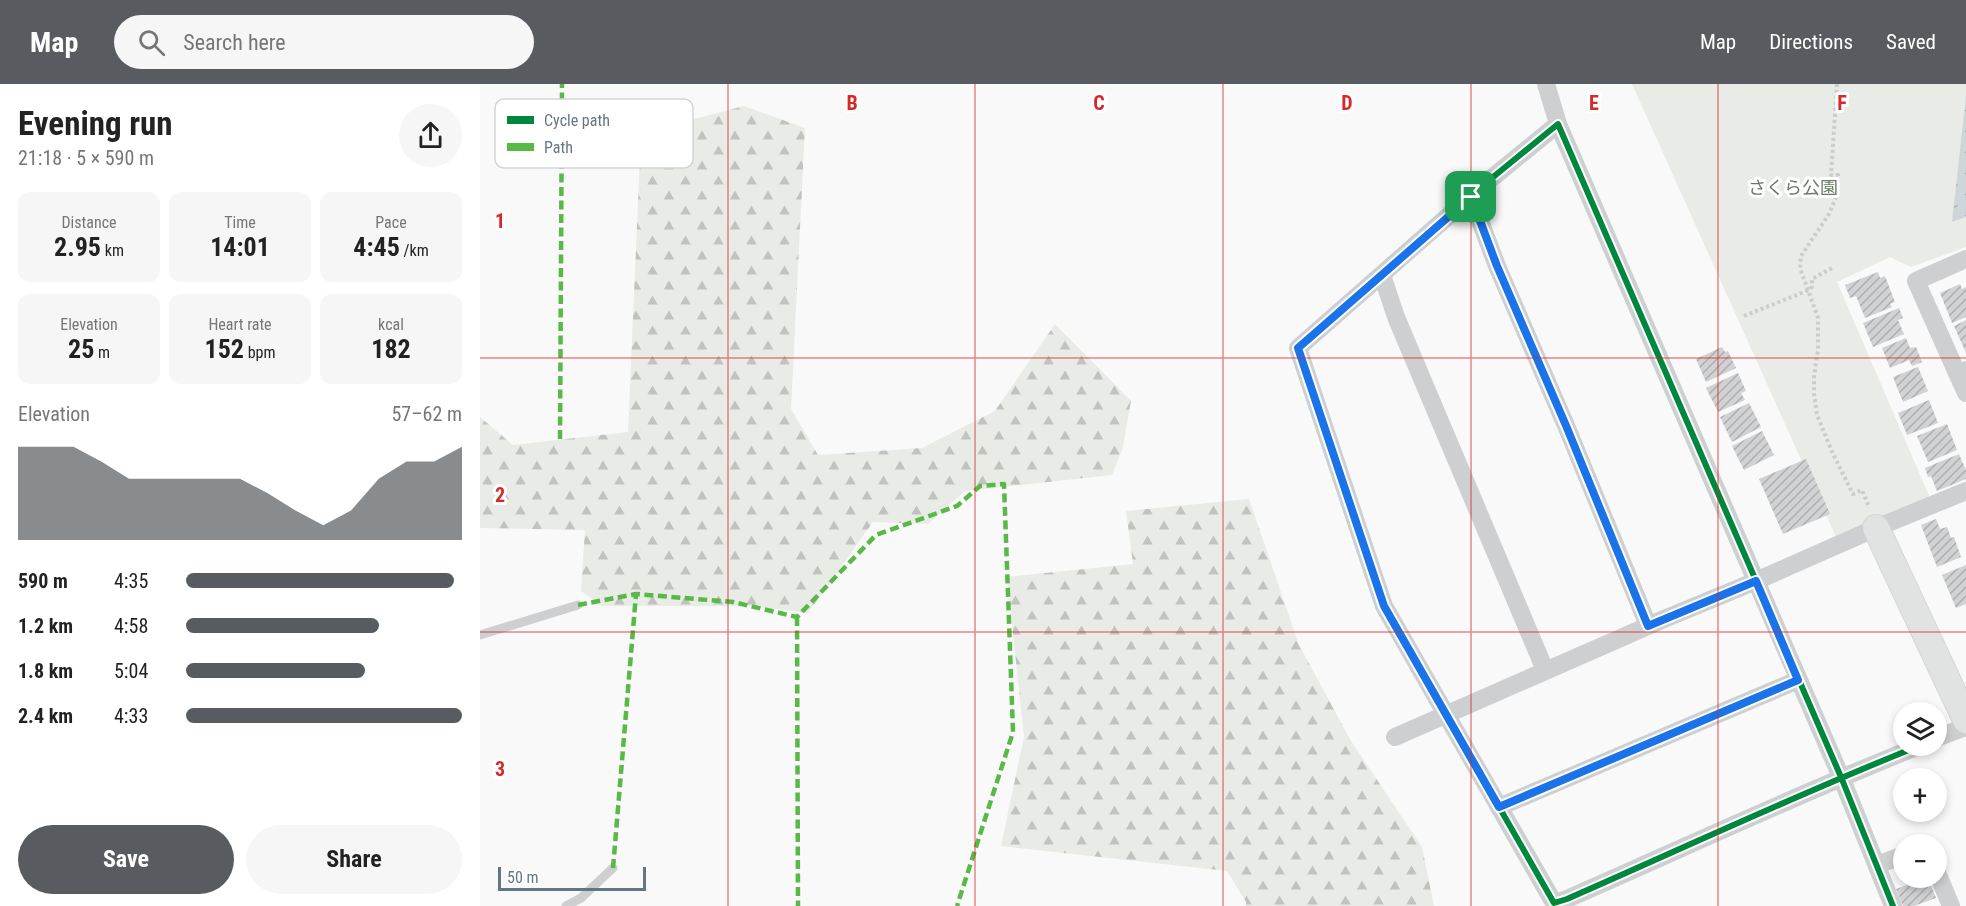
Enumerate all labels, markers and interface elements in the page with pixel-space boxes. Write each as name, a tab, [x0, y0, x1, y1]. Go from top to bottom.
search box	[114, 15, 534, 69]
text: Map	[30, 26, 78, 59]
icon: search	[135, 26, 168, 59]
text: Search here	[183, 30, 286, 55]
text: Map	[1700, 30, 1736, 54]
text: Directions	[1769, 30, 1853, 54]
text: Saved	[1886, 30, 1936, 54]
text: B	[846, 91, 858, 115]
text: C	[1093, 91, 1105, 115]
text: D	[1341, 91, 1353, 115]
text: E	[1589, 91, 1599, 115]
text: F	[1837, 91, 1847, 115]
legend	[495, 99, 693, 168]
text: Evening run	[18, 104, 173, 143]
button: share	[399, 104, 462, 167]
text: Cycle path	[544, 111, 610, 130]
text: Path	[544, 138, 573, 157]
text: 21:18 · 5 × 590 m	[18, 146, 154, 170]
pin	[1445, 171, 1496, 222]
park label: さくら公園	[1748, 177, 1838, 198]
icon: arrive	[1454, 180, 1487, 213]
text: 1	[495, 209, 505, 233]
text: Distance	[61, 213, 117, 232]
text: Time	[224, 213, 256, 232]
text: Pace	[375, 213, 407, 232]
text: 2.95	[54, 232, 101, 262]
text: 14:01	[210, 232, 270, 262]
text: 4:45	[353, 232, 400, 262]
text: km	[101, 241, 124, 260]
text: /km	[400, 241, 429, 260]
text: Elevation	[60, 315, 118, 334]
text: Heart rate	[208, 315, 272, 334]
text: kcal	[378, 315, 404, 334]
text: 25	[68, 334, 94, 364]
text: 152	[205, 334, 244, 364]
text: 182	[371, 334, 411, 364]
text: m	[94, 343, 110, 362]
text: bpm	[244, 343, 275, 362]
text: Elevation	[18, 402, 90, 426]
text: 57–62 m	[391, 402, 462, 426]
text: 2	[495, 483, 505, 507]
text: 590 m	[18, 569, 68, 593]
text: 4:35	[114, 569, 148, 593]
text: 1.2 km	[18, 614, 73, 638]
text: 4:58	[114, 614, 148, 638]
text: 1.8 km	[18, 659, 73, 683]
text: 5:04	[114, 659, 148, 683]
map controls	[1893, 702, 1947, 888]
button: layers	[1893, 702, 1947, 756]
text: 2.4 km	[18, 704, 73, 728]
text: 4:33	[114, 704, 148, 728]
text: 3	[495, 757, 505, 781]
button: +	[1893, 768, 1947, 822]
button: Save	[18, 825, 234, 894]
button: Share	[246, 825, 462, 894]
button: −	[1893, 834, 1947, 888]
scale bar	[498, 864, 646, 892]
text: 50 m	[507, 868, 539, 887]

